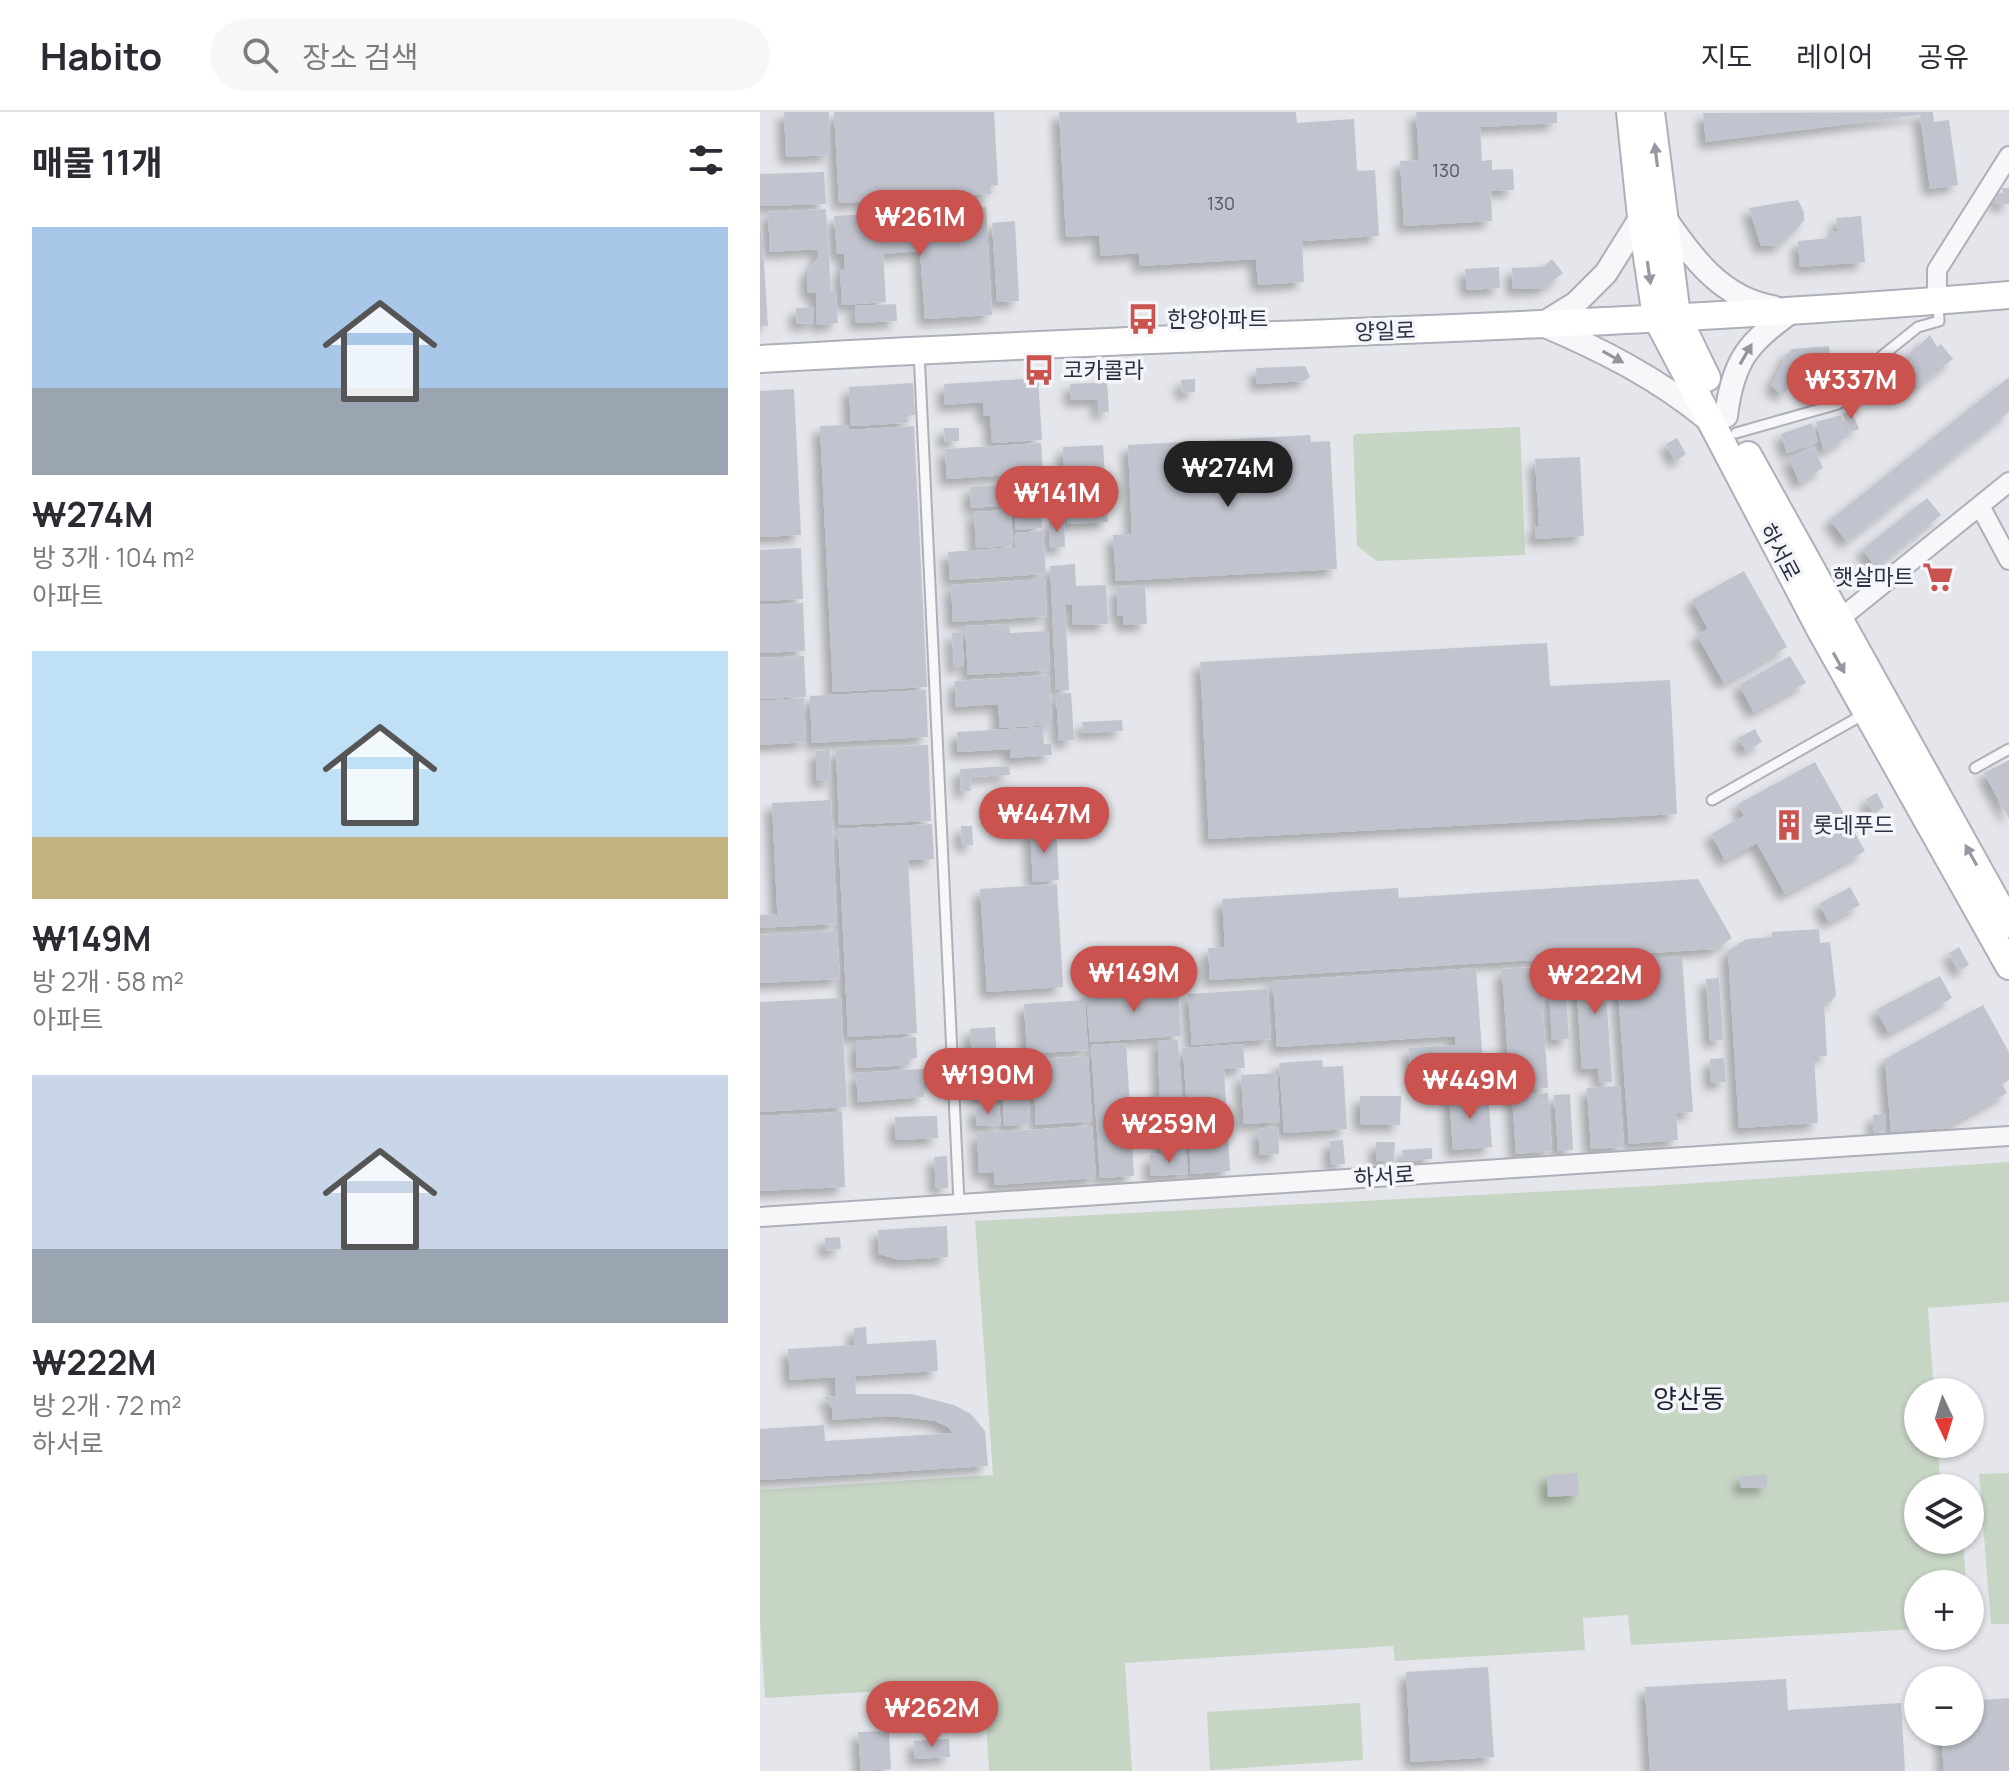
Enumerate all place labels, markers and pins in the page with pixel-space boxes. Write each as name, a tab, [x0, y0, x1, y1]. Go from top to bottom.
pin: ₩261M	[864, 190, 976, 258]
bus stop icon: 한양아파트	[1126, 302, 1160, 336]
place label: 한양아파트	[1167, 304, 1268, 334]
bus stop icon: 코카콜라	[1022, 353, 1056, 387]
pin: ₩337M	[1795, 353, 1907, 421]
place label: 코카콜라	[1063, 355, 1144, 385]
pin: ₩274M	[1172, 441, 1284, 509]
pin: ₩141M	[1001, 466, 1113, 534]
supermarket icon: 햇살마트	[1921, 560, 1955, 594]
place label: 햇살마트	[1833, 562, 1914, 592]
pin: ₩447M	[988, 787, 1100, 855]
building icon: 롯데푸드	[1772, 808, 1806, 842]
place label: 롯데푸드	[1813, 810, 1894, 840]
pin: ₩149M	[1078, 946, 1190, 1014]
pin: ₩222M	[1539, 948, 1651, 1016]
pin: ₩190M	[932, 1048, 1044, 1116]
pin: ₩449M	[1414, 1053, 1526, 1121]
pin: ₩259M	[1113, 1097, 1225, 1165]
pin: ₩262M	[876, 1681, 988, 1749]

